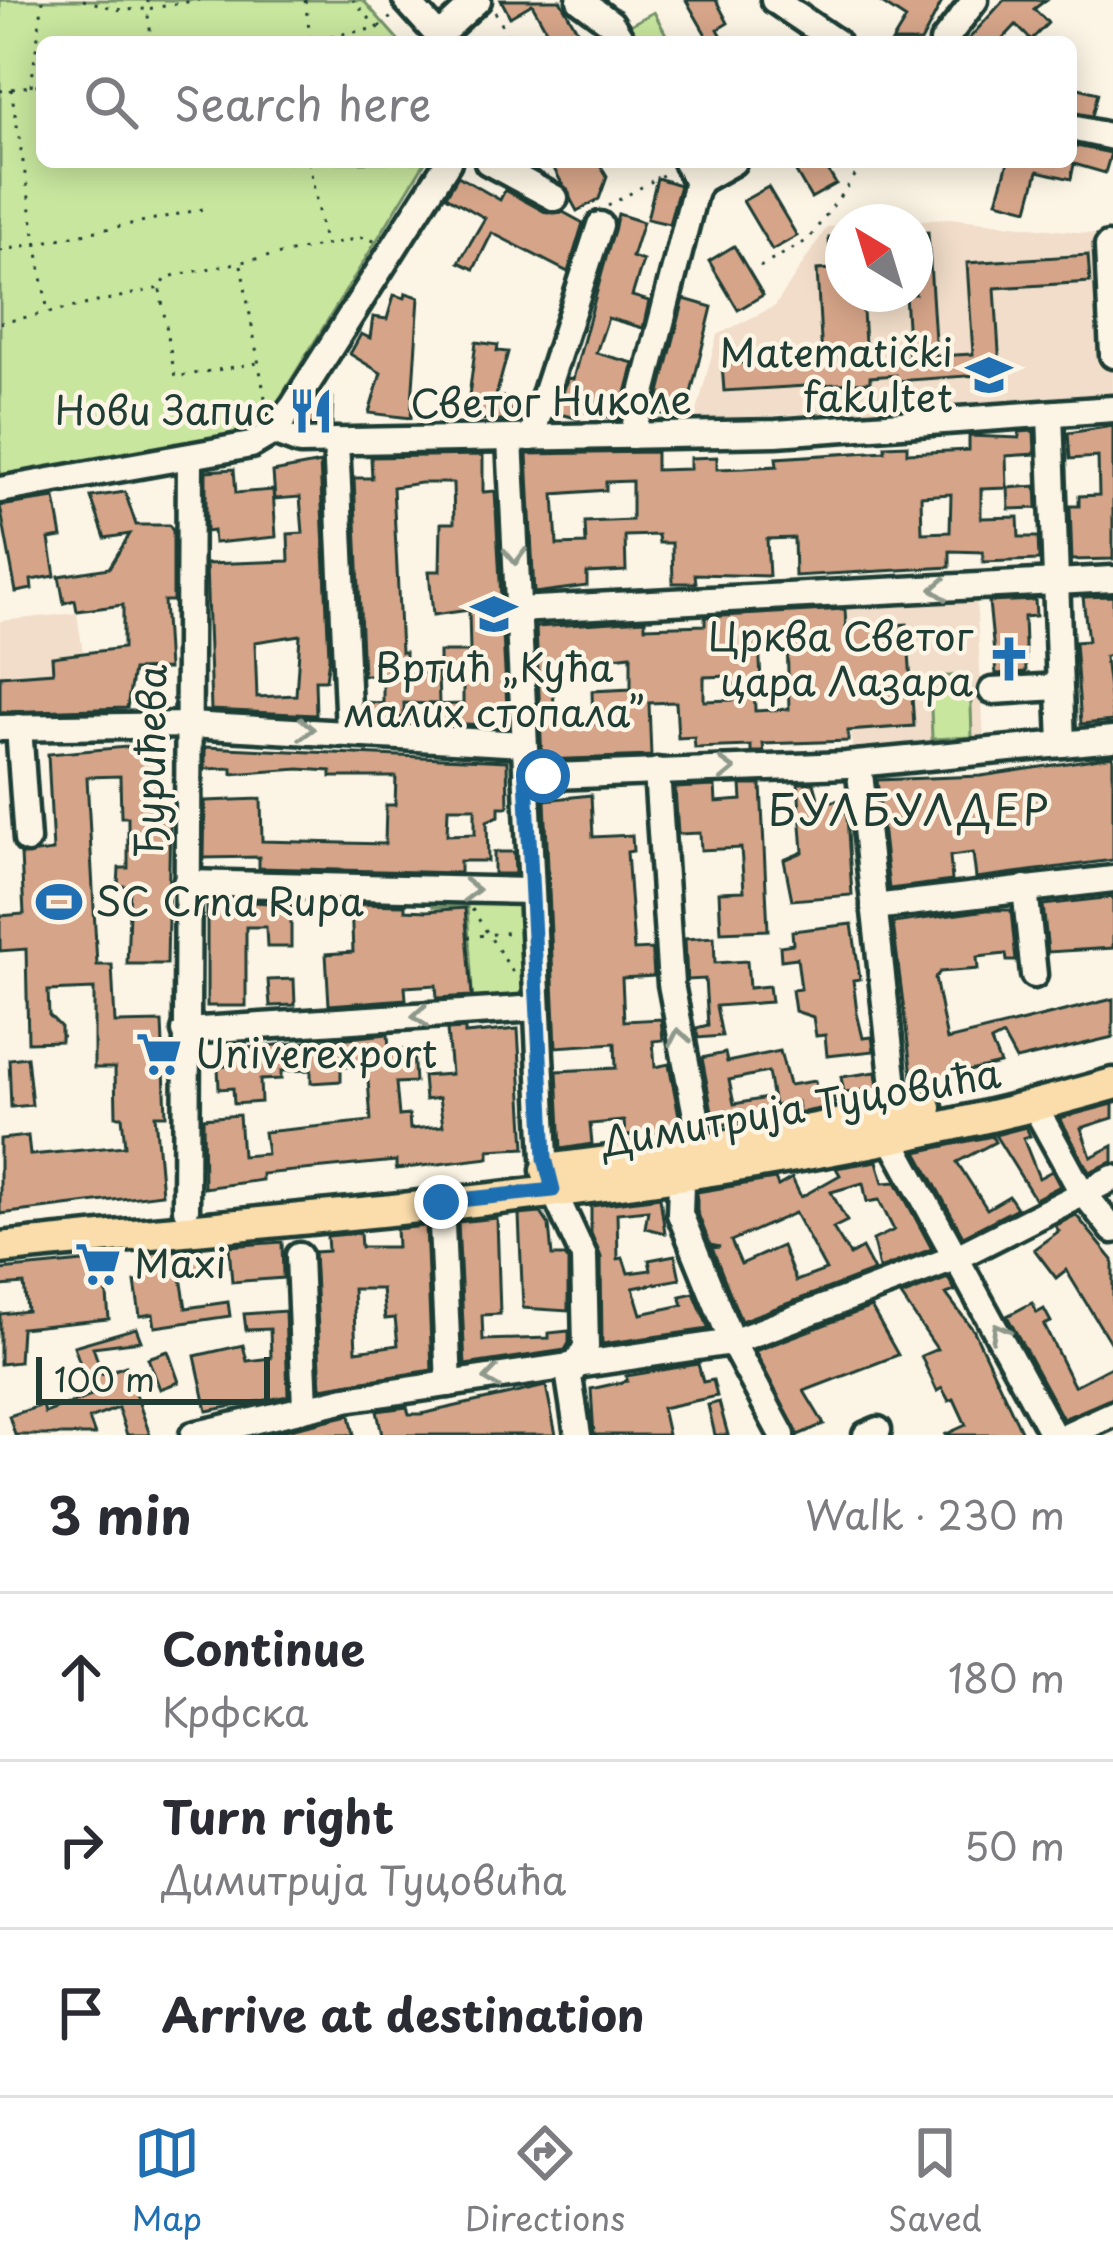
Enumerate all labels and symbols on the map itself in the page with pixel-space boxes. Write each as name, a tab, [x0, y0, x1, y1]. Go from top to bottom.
north arrow	[825, 204, 933, 312]
place label: Matematički fakultet	[720, 321, 953, 425]
school or university icon: Matematički fakultet	[964, 350, 1014, 400]
street label: Светог Николе	[410, 368, 692, 431]
place label: Нови Запис	[55, 379, 275, 438]
restaurant icon: Нови Запис	[286, 386, 336, 436]
one-way arrow	[502, 547, 528, 566]
one-way arrow	[929, 576, 948, 602]
school or university icon: Вртић „Кућа малих стопала”	[469, 589, 519, 639]
place label: Црква Светог цара Лазара	[708, 605, 974, 709]
church icon: Црква Светог цара Лазара	[984, 634, 1034, 684]
place label: Вртић „Кућа малих стопала”	[343, 636, 645, 740]
street label: Ђурићева	[117, 663, 180, 858]
one-way arrow	[297, 716, 316, 742]
route start	[516, 749, 570, 803]
one-way arrow	[718, 756, 737, 782]
district label: БУЛБУЛДЕР	[768, 777, 1052, 840]
place label: SC Crna Rupa	[95, 870, 364, 929]
one-way arrow	[462, 876, 481, 902]
sports icon: SC Crna Rupa	[34, 877, 84, 927]
one-way arrow	[410, 1003, 429, 1029]
place label: Univerexport	[195, 1022, 437, 1081]
one-way arrow	[667, 1028, 693, 1048]
supermarket icon: Univerexport	[134, 1029, 184, 1079]
street label: Димитрија Туцовића	[594, 1041, 1005, 1170]
route end	[414, 1175, 468, 1229]
place label: Maxi	[134, 1232, 227, 1291]
supermarket icon: Maxi	[73, 1239, 123, 1289]
one-way arrow	[990, 1323, 1013, 1344]
scale bar	[36, 1351, 270, 1404]
one-way arrow	[482, 1364, 502, 1390]

